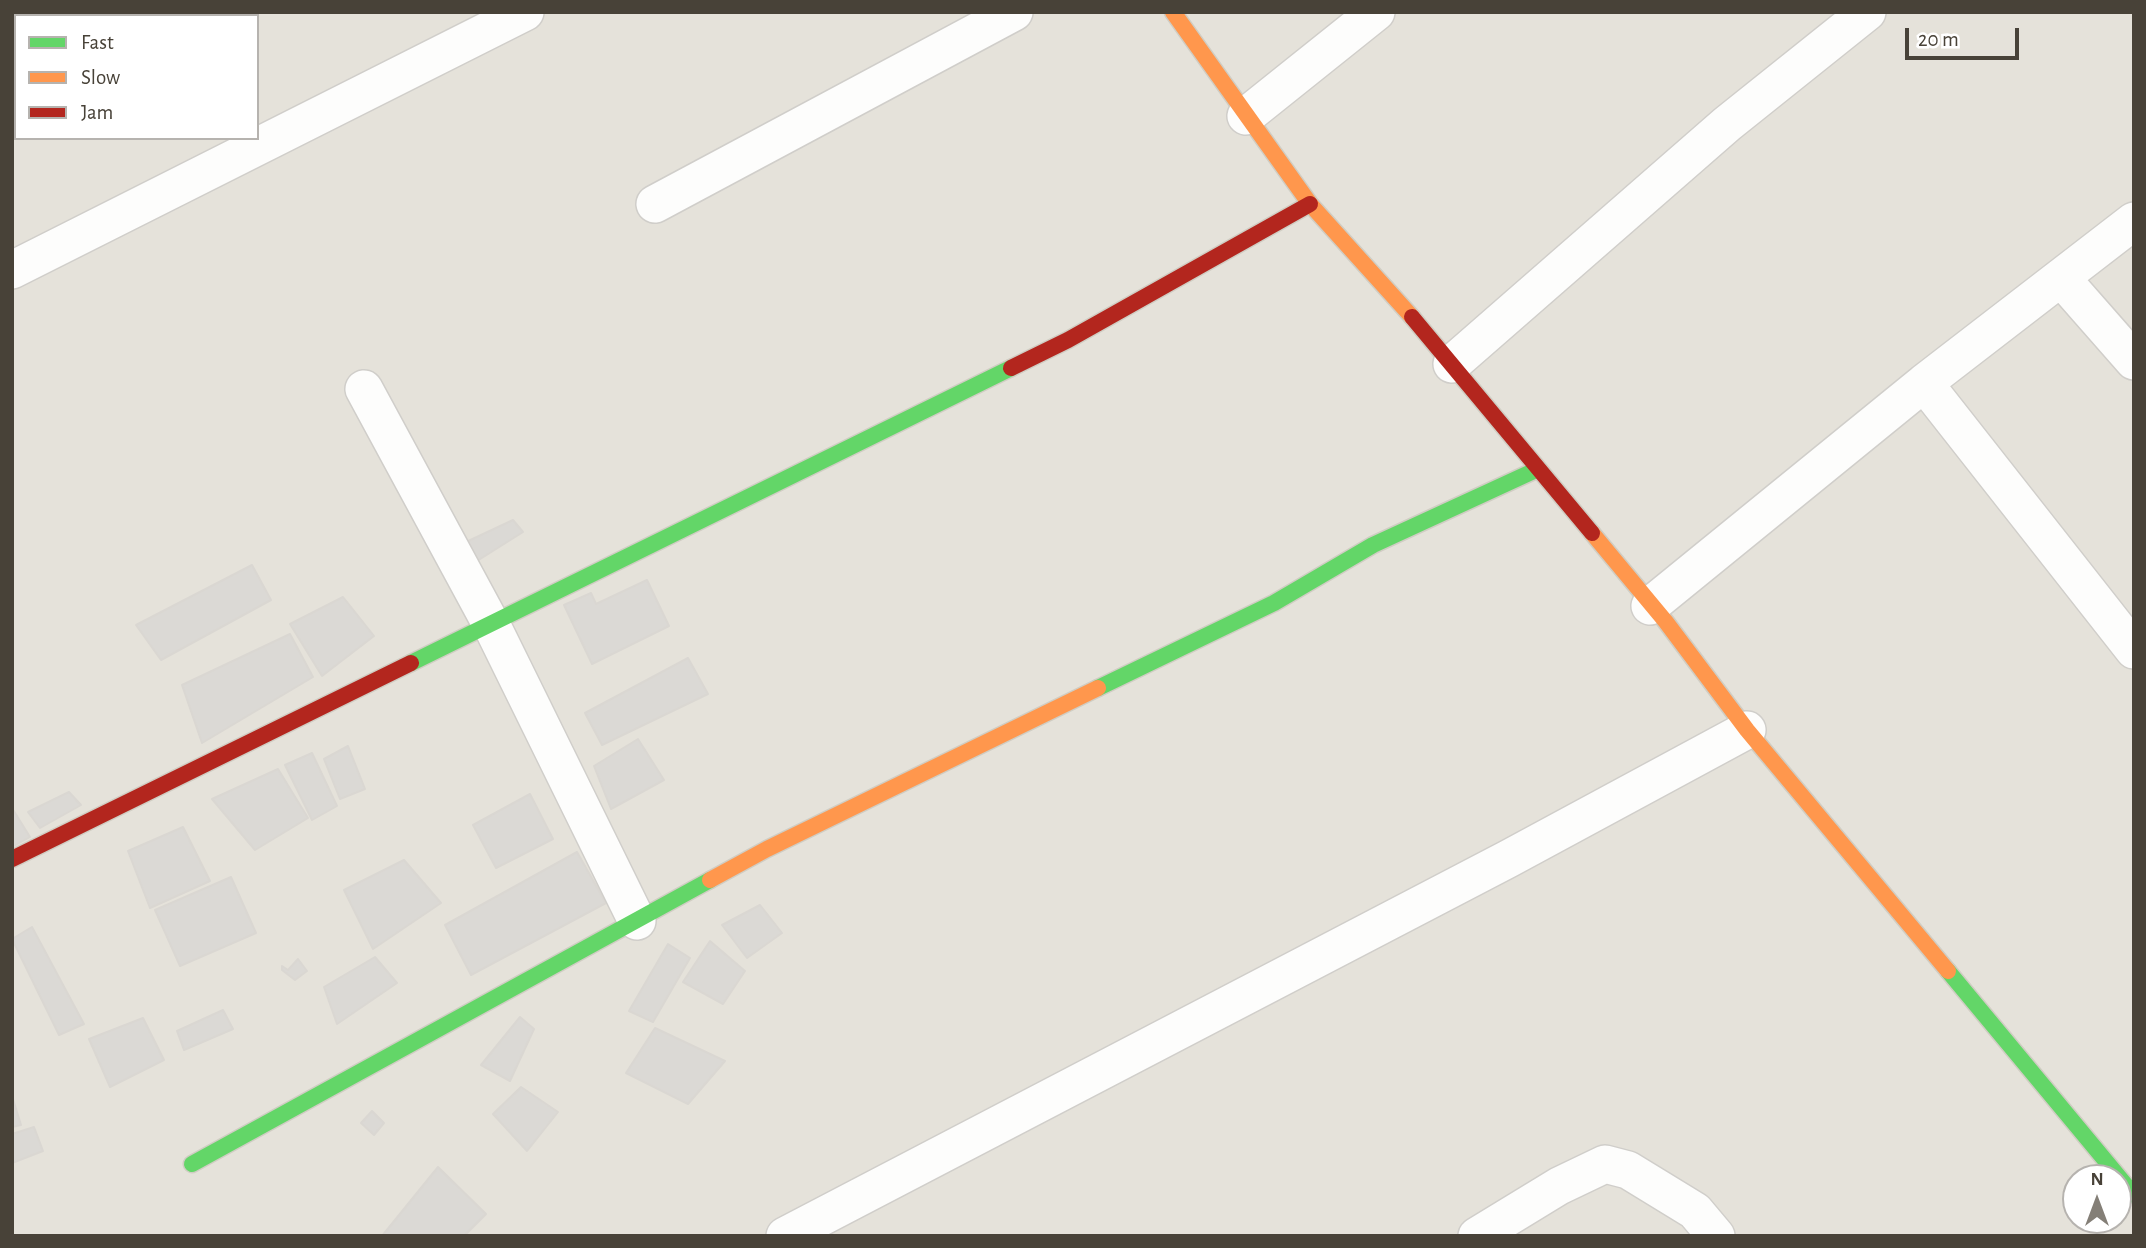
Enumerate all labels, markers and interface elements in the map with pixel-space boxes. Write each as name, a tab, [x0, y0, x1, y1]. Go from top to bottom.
legend	[14, 14, 259, 140]
scale bar	[1908, 14, 2022, 58]
text: 20 m	[1918, 29, 1959, 50]
text: Fast	[81, 32, 114, 53]
text: Slow	[81, 67, 120, 88]
text: Jam	[81, 102, 113, 123]
north arrow	[2062, 1164, 2132, 1234]
text: N	[2090, 1170, 2104, 1189]

